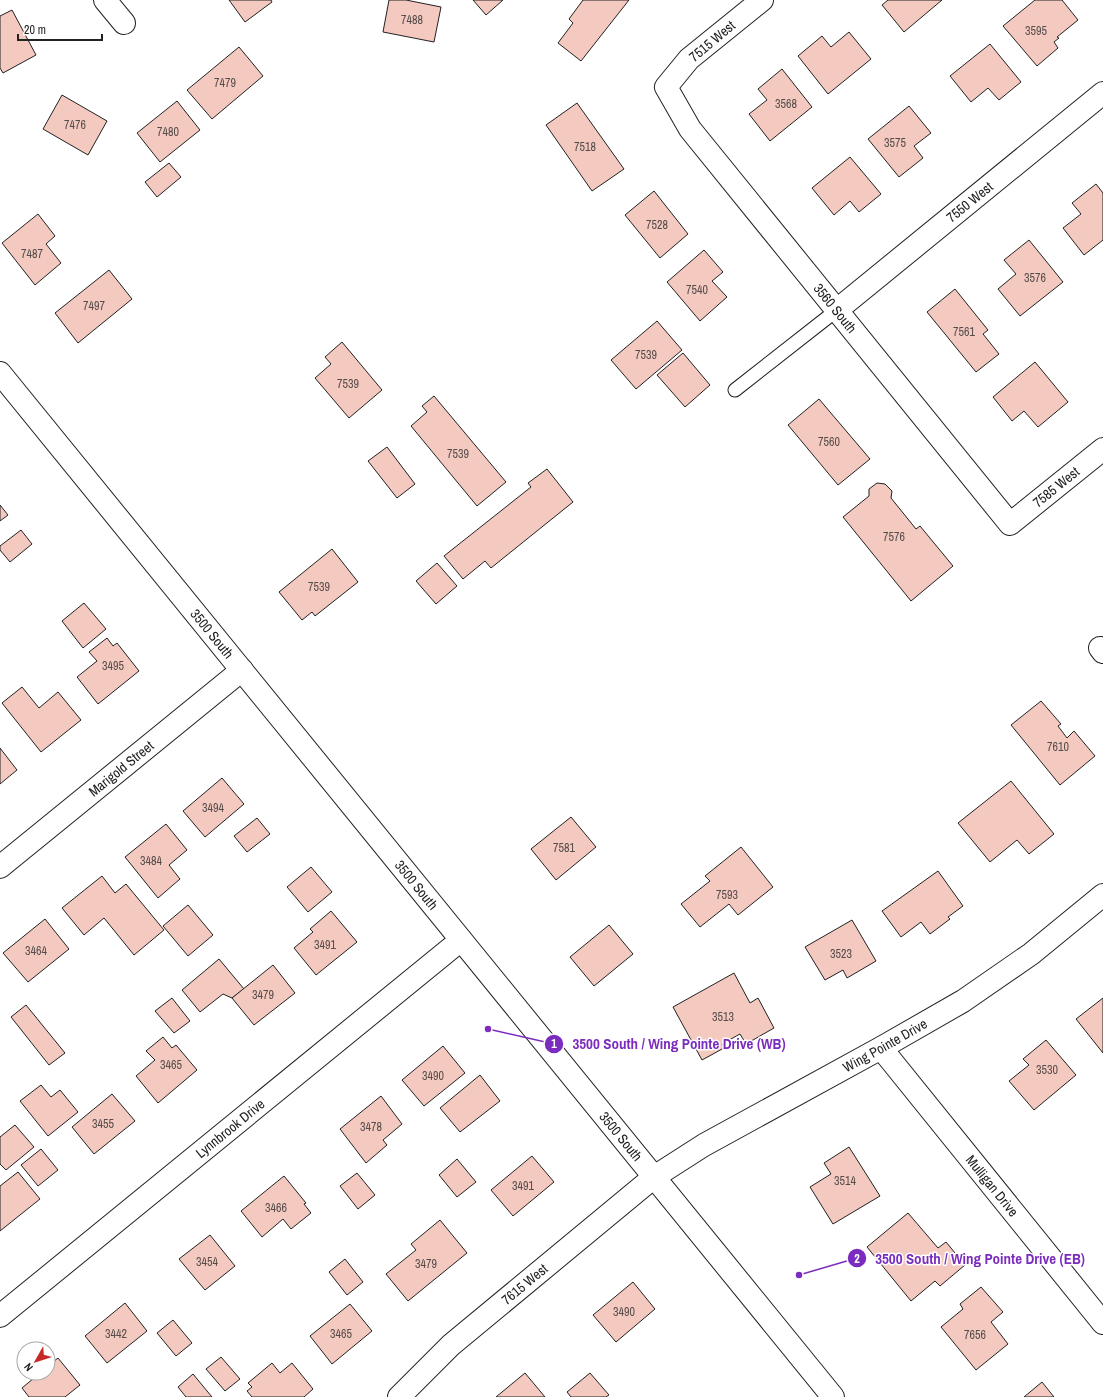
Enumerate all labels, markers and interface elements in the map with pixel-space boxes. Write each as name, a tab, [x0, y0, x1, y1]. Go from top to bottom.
house number: 7488	[401, 12, 423, 28]
scale bar	[18, 16, 102, 42]
street label: 7515 West	[685, 17, 739, 65]
text: 20 m	[24, 22, 46, 38]
house number: 3595	[1025, 23, 1047, 39]
house number: 7479	[214, 75, 236, 91]
house number: 3568	[775, 96, 797, 112]
house number: 7476	[64, 117, 86, 133]
house number: 7480	[157, 124, 179, 140]
house number: 3575	[884, 135, 906, 151]
house number: 7518	[574, 139, 596, 155]
street label: 7550 West	[943, 178, 996, 226]
house number: 7528	[646, 217, 668, 233]
house number: 7487	[21, 246, 43, 262]
house number: 3576	[1024, 270, 1046, 286]
street label: 3560 South	[810, 280, 861, 337]
house number: 7540	[686, 282, 708, 298]
house number: 7497	[83, 298, 105, 314]
house number: 7561	[953, 324, 975, 340]
house number: 7539	[635, 347, 657, 363]
house number: 7539	[337, 376, 359, 392]
house number: 7560	[818, 434, 840, 450]
house number: 7539	[447, 446, 469, 462]
street label: 7585 West	[1029, 463, 1083, 511]
house number: 7576	[883, 529, 905, 545]
house number: 7539	[308, 579, 330, 595]
street label: 3500 South	[186, 605, 238, 662]
house number: 3495	[102, 658, 124, 674]
street label: Marigold Street	[85, 737, 157, 800]
house number: 7610	[1047, 739, 1069, 755]
house number: 3494	[202, 800, 224, 816]
house number: 7581	[553, 840, 575, 856]
house number: 3484	[140, 853, 162, 869]
street label: 3500 South	[391, 856, 442, 913]
house number: 7593	[716, 887, 738, 903]
house number: 3491	[314, 937, 336, 953]
house number: 3464	[25, 943, 47, 959]
house number: 3523	[830, 946, 852, 962]
house number: 3479	[252, 987, 274, 1003]
house number: 3513	[712, 1009, 734, 1025]
street label: Wing Pointe Drive	[840, 1014, 930, 1076]
callout: 3500 South / Wing Pointe Drive (WB)	[544, 1031, 793, 1058]
text: 3500 South / Wing Pointe Drive (WB)	[572, 1033, 786, 1054]
text: 1	[551, 1036, 557, 1052]
house number: 3465	[160, 1057, 182, 1073]
house number: 3530	[1036, 1062, 1058, 1078]
house number: 3490	[422, 1068, 444, 1084]
street label: Lynnbrook Drive	[192, 1095, 268, 1162]
street label: 3500 South	[595, 1108, 646, 1165]
house number: 3455	[92, 1116, 114, 1132]
house number: 3478	[360, 1119, 382, 1135]
street label: Mulligan Drive	[962, 1151, 1022, 1220]
house number: 3514	[834, 1173, 856, 1189]
house number: 3491	[512, 1178, 534, 1194]
house number: 3466	[265, 1200, 287, 1216]
callout: 3500 South / Wing Pointe Drive (EB)	[847, 1245, 1093, 1272]
text: 3500 South / Wing Pointe Drive (EB)	[875, 1248, 1085, 1269]
text: 2	[854, 1251, 860, 1267]
house number: 3454	[196, 1254, 218, 1270]
house number: 3479	[415, 1256, 437, 1272]
street label: 7615 West	[498, 1260, 551, 1309]
house number: 3490	[613, 1304, 635, 1320]
house number: 3442	[105, 1326, 127, 1342]
house number: 3465	[330, 1326, 352, 1342]
house number: 7656	[964, 1327, 986, 1343]
north arrow	[16, 1341, 56, 1381]
text: N	[21, 1360, 36, 1374]

